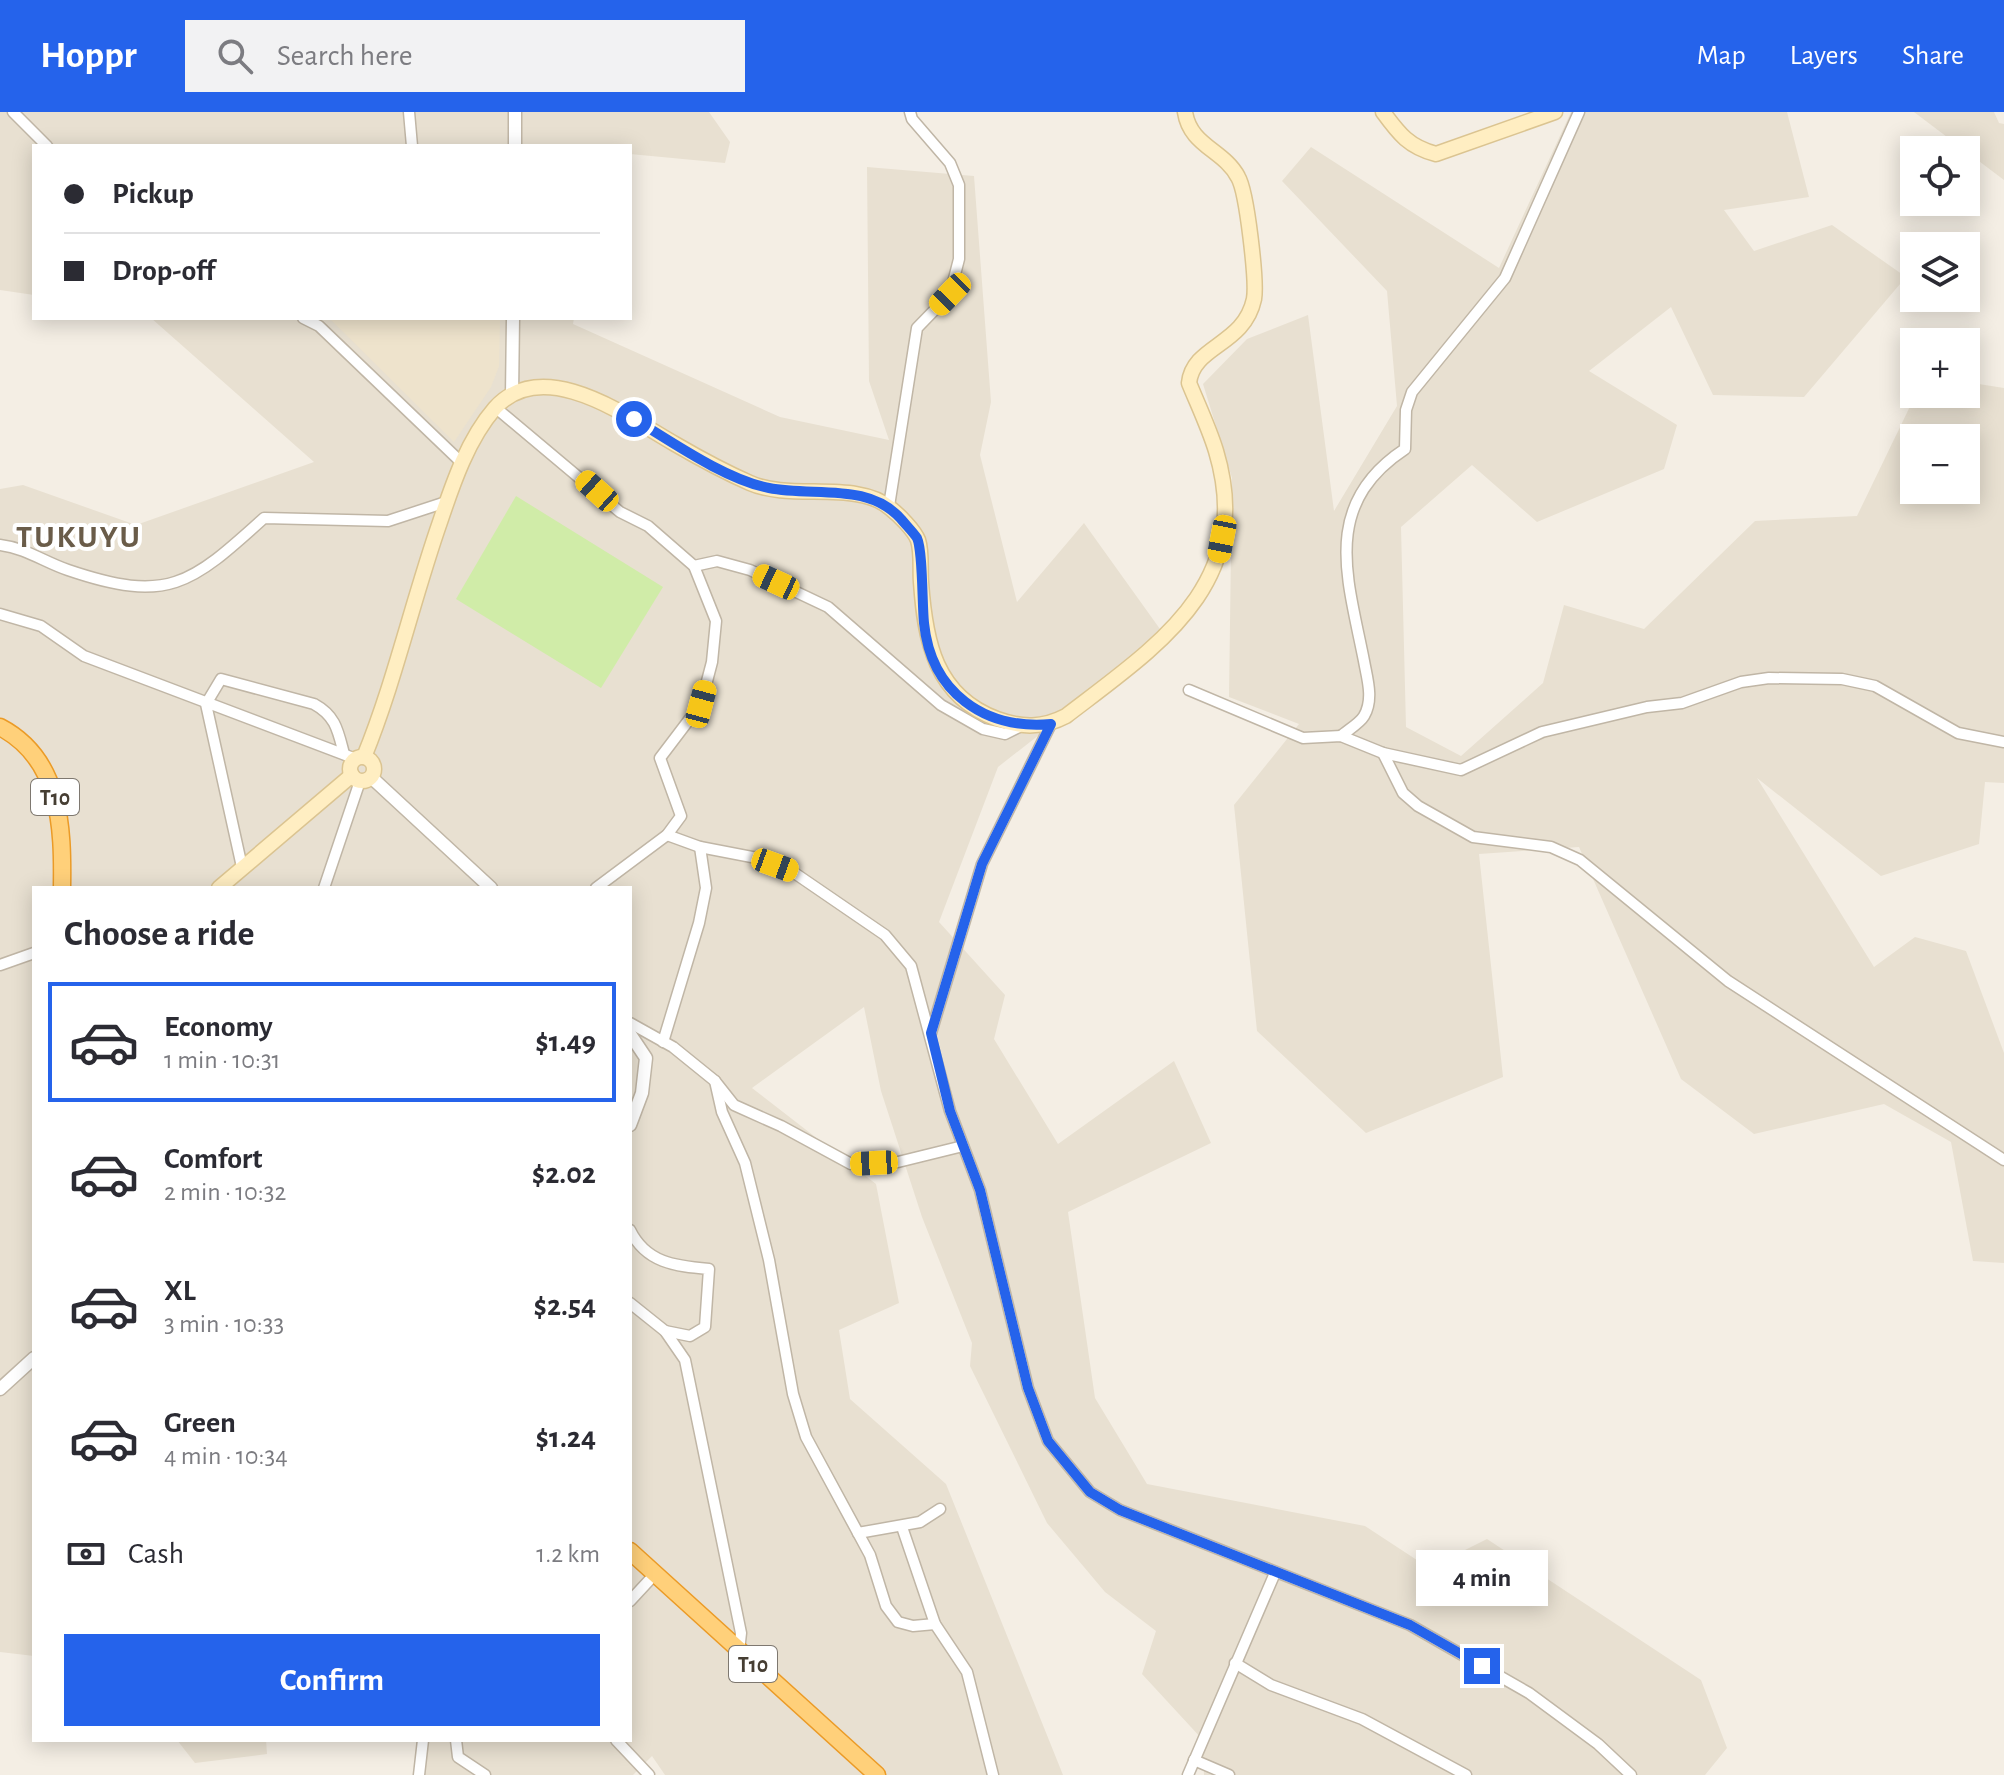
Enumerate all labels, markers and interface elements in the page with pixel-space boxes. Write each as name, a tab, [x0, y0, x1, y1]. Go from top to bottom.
search box	[185, 20, 745, 92]
icon: search	[213, 34, 257, 78]
text: Hoppr	[40, 37, 137, 75]
text: Search here	[277, 41, 412, 71]
text: Map	[1697, 42, 1746, 70]
text: Layers	[1790, 42, 1858, 70]
text: Share	[1902, 42, 1964, 70]
map controls	[1900, 136, 1980, 504]
button: locate	[1900, 136, 1980, 216]
text: Pickup	[112, 179, 194, 209]
button: layers	[1900, 232, 1980, 312]
text: Drop-off	[112, 256, 215, 286]
car	[925, 268, 975, 320]
button: +	[1900, 328, 1980, 408]
route start	[616, 401, 652, 437]
button: −	[1900, 424, 1980, 504]
car	[571, 466, 623, 516]
car	[1206, 513, 1238, 565]
district label: TUKUYU	[16, 521, 142, 553]
car	[749, 561, 803, 603]
car	[683, 678, 719, 730]
road number: T10	[31, 779, 79, 815]
car	[748, 846, 802, 884]
text: Choose a ride	[64, 916, 254, 952]
icon: car	[68, 1006, 140, 1078]
text: Economy	[164, 1012, 273, 1042]
text: $1.49	[535, 1027, 596, 1057]
text: 1 min · 10:31	[164, 1047, 281, 1073]
icon: car	[68, 1138, 140, 1210]
text: Comfort	[164, 1144, 263, 1174]
car	[849, 1150, 899, 1176]
text: $2.02	[532, 1159, 596, 1189]
text: 2 min · 10:32	[164, 1179, 286, 1205]
icon: car	[68, 1270, 140, 1342]
text: XL	[164, 1276, 196, 1306]
text: $2.54	[533, 1291, 596, 1321]
text: 3 min · 10:33	[164, 1311, 284, 1337]
icon: car	[68, 1402, 140, 1474]
text: Green	[164, 1408, 236, 1438]
text: $1.24	[536, 1423, 596, 1453]
text: 4 min · 10:34	[164, 1443, 288, 1469]
icon: cash	[64, 1532, 108, 1576]
text: Cash	[128, 1539, 184, 1569]
text: 1.2 km	[536, 1541, 600, 1567]
callout: 4 min	[1416, 1550, 1548, 1606]
text: 4 min	[1453, 1565, 1511, 1591]
button: Confirm	[64, 1634, 600, 1726]
road number: T10	[729, 1646, 777, 1682]
route end	[1464, 1648, 1500, 1684]

